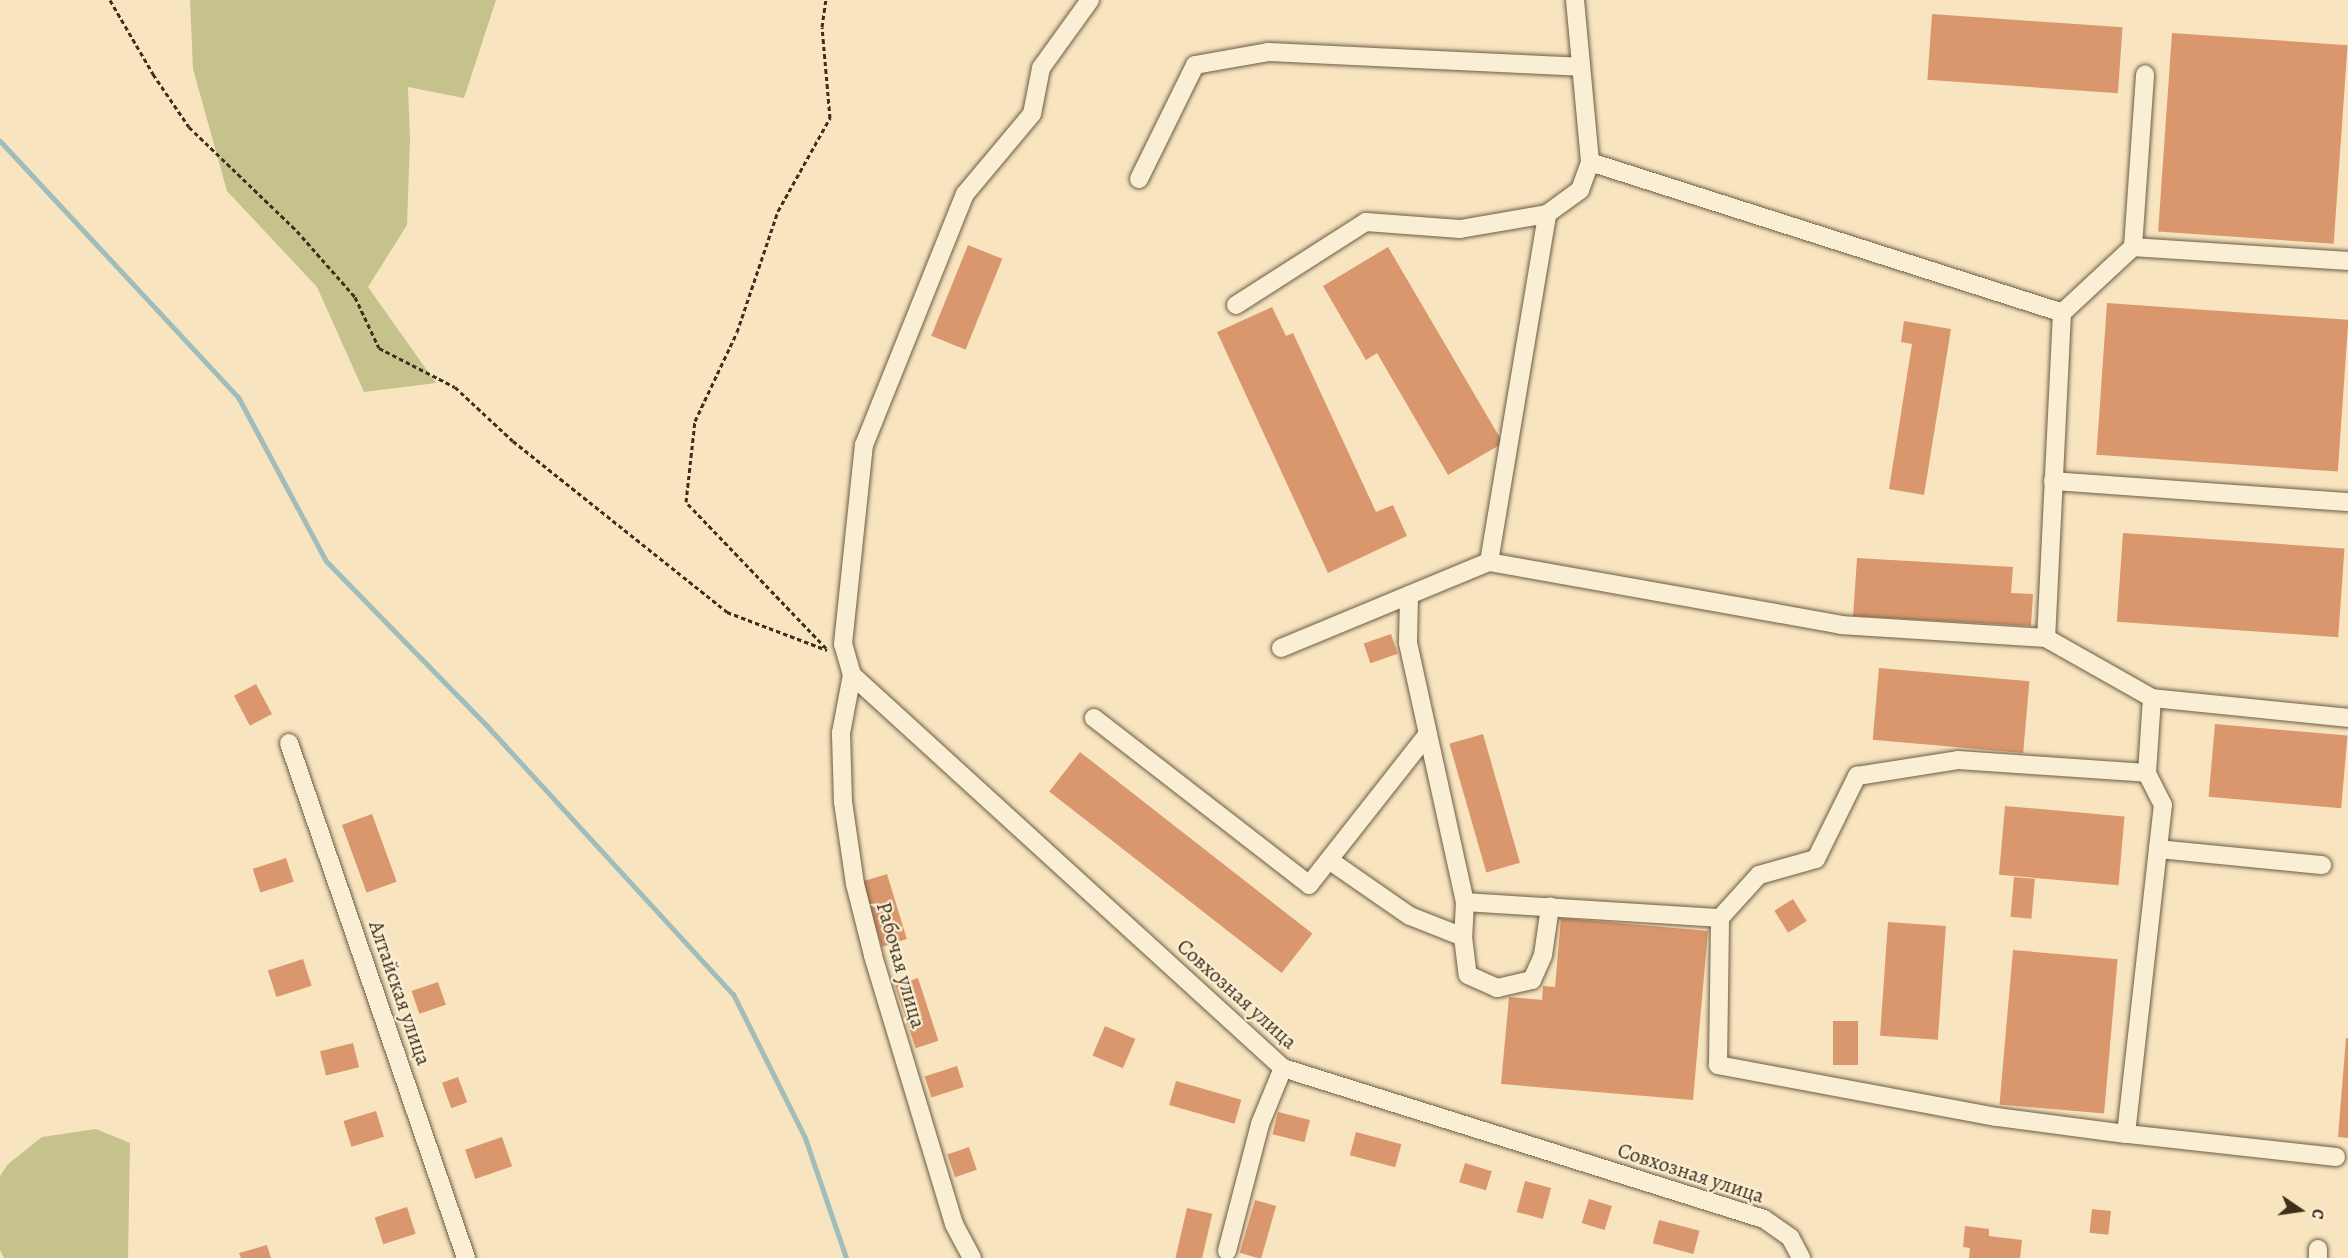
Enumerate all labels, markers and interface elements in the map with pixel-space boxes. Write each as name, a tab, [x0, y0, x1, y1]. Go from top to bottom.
street label: Рабочая улица	[871, 899, 931, 1031]
street label: Алтайская улица	[363, 917, 437, 1069]
street label: Совхозная улица	[1172, 934, 1302, 1054]
street label: Совхозная улица	[1615, 1137, 1767, 1209]
north arrow	[2270, 1180, 2330, 1240]
text: С	[2306, 1207, 2329, 1221]

